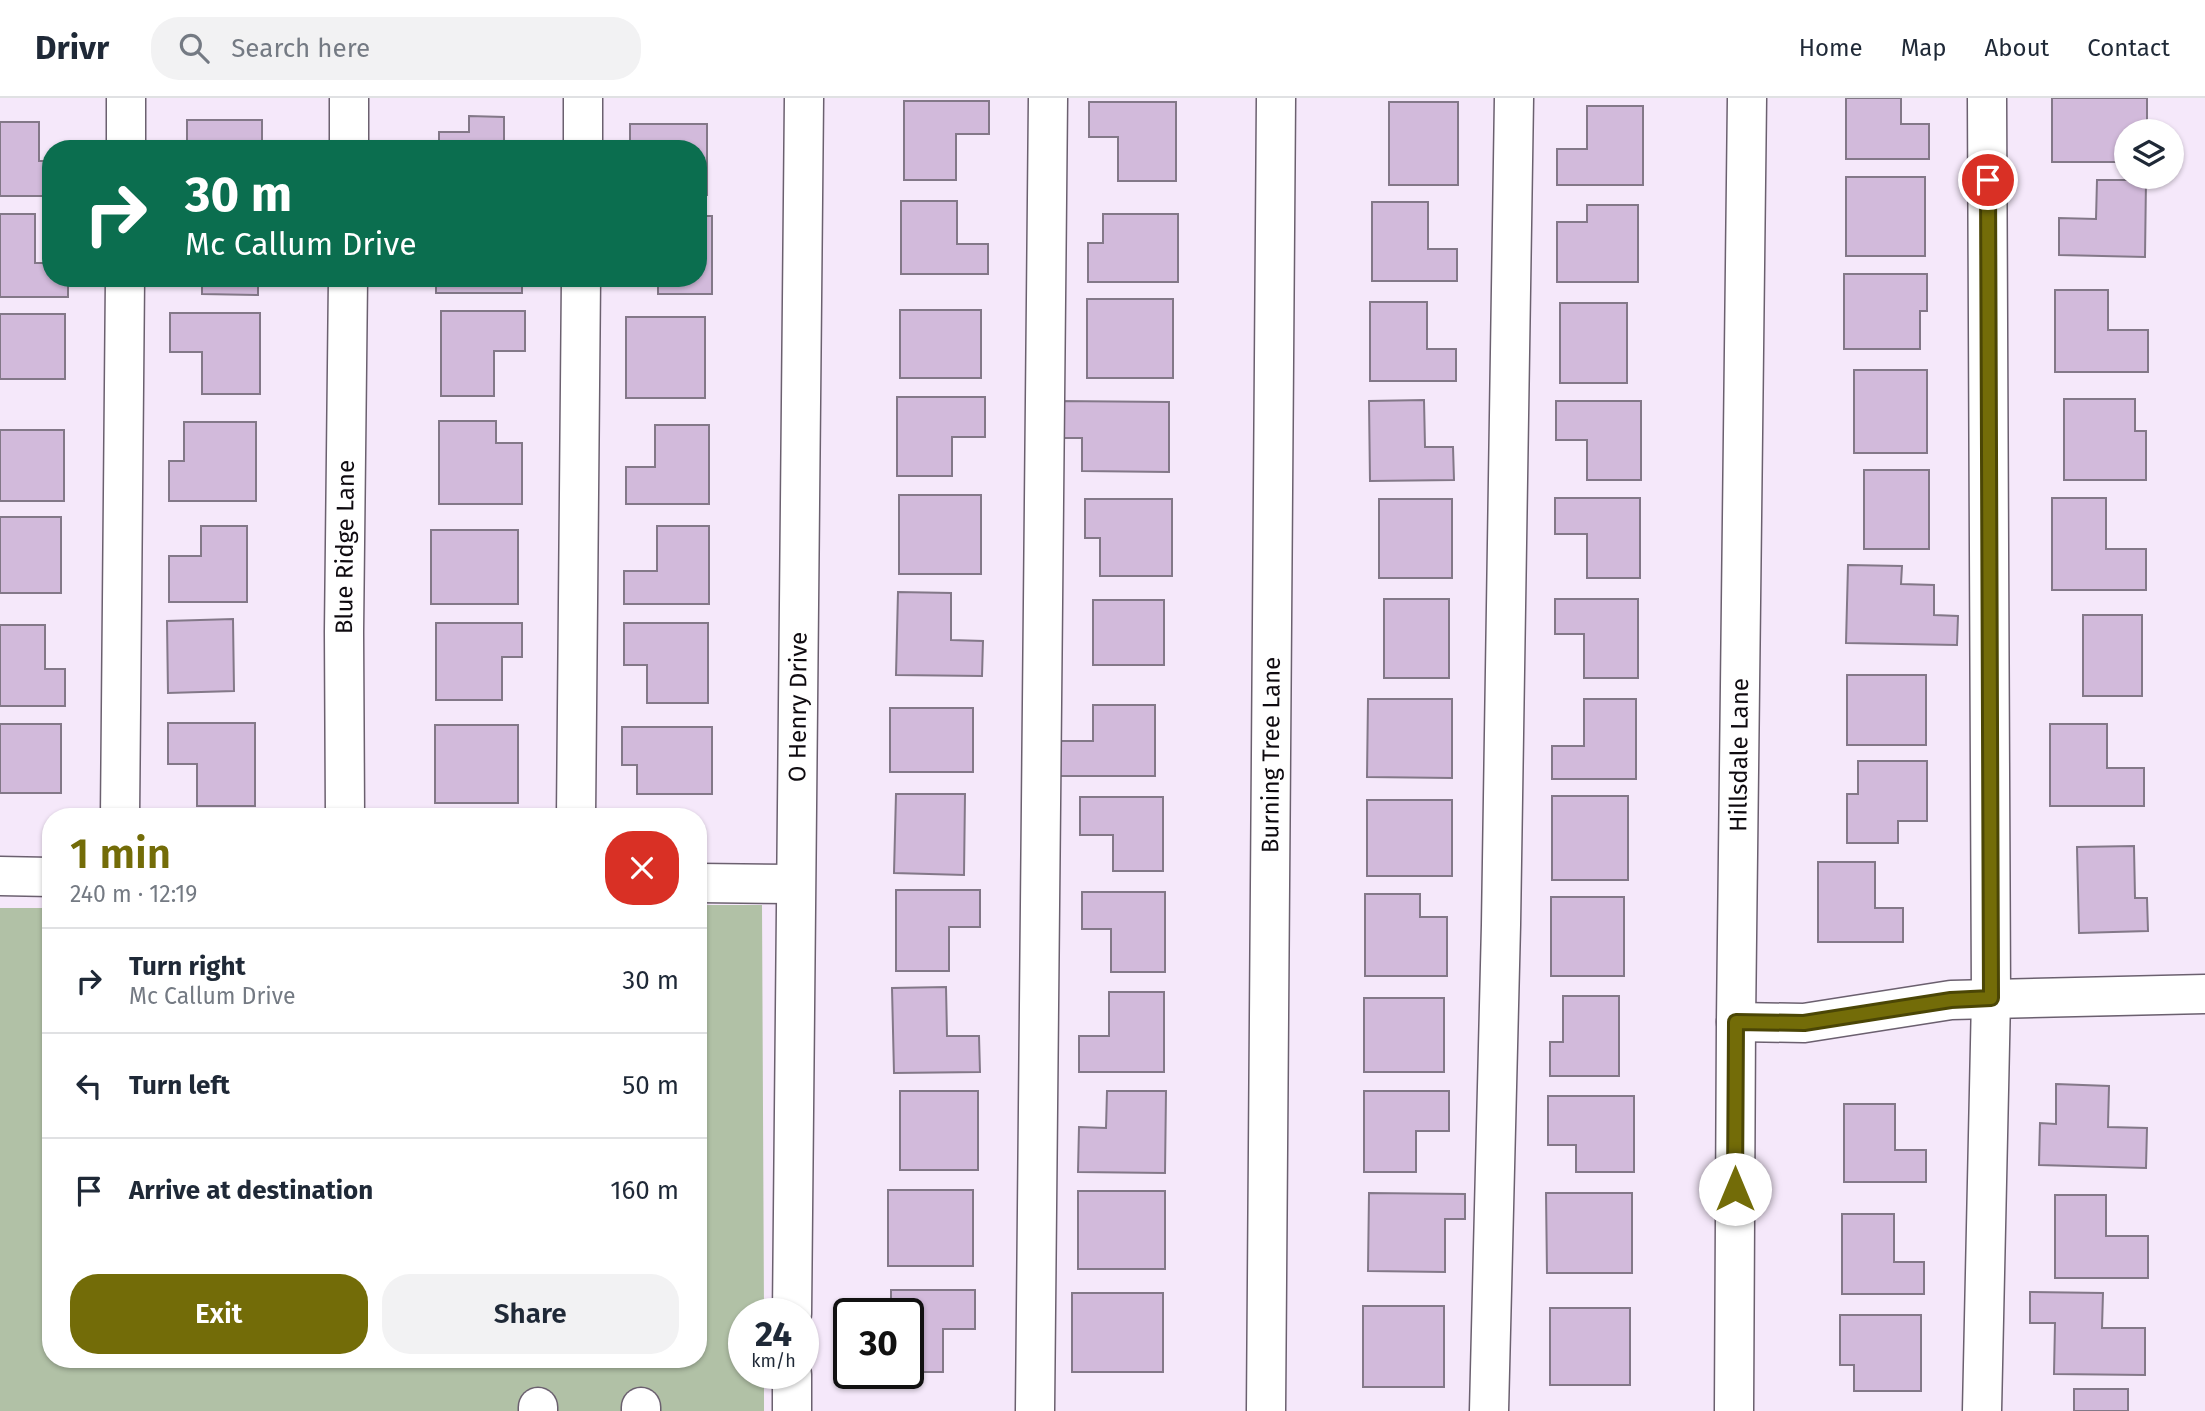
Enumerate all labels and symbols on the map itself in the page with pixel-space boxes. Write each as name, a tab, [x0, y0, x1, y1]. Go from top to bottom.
pin	[1958, 150, 2018, 210]
street label: Blue Ridge Lane	[330, 460, 360, 634]
street label: O Henry Drive	[783, 632, 813, 782]
street label: Burning Tree Lane	[1256, 657, 1286, 853]
street label: Hillsdale Lane	[1724, 678, 1754, 832]
position arrow	[1698, 1152, 1772, 1226]
speed limit sign: 30	[833, 1298, 924, 1389]

